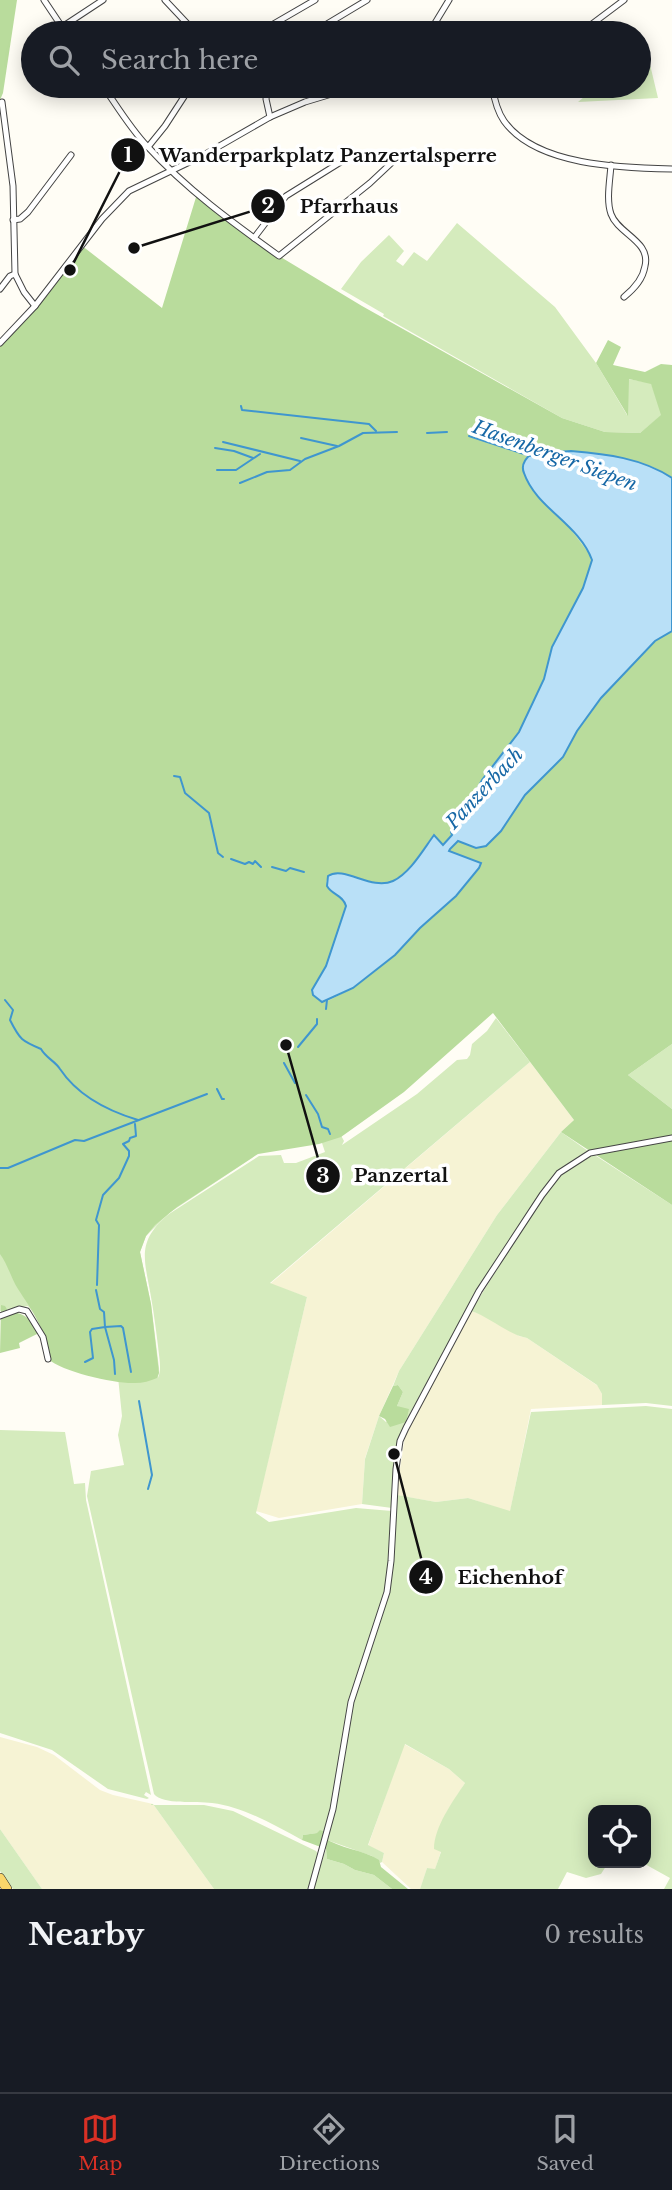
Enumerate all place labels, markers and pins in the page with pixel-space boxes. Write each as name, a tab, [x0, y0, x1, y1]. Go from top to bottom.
callout: Wanderparkplatz Panzertalsperre	[110, 135, 511, 175]
callout: Pfarrhaus	[251, 186, 413, 226]
callout: Panzertal	[305, 1156, 463, 1196]
callout: Eichenhof	[409, 1557, 577, 1597]

